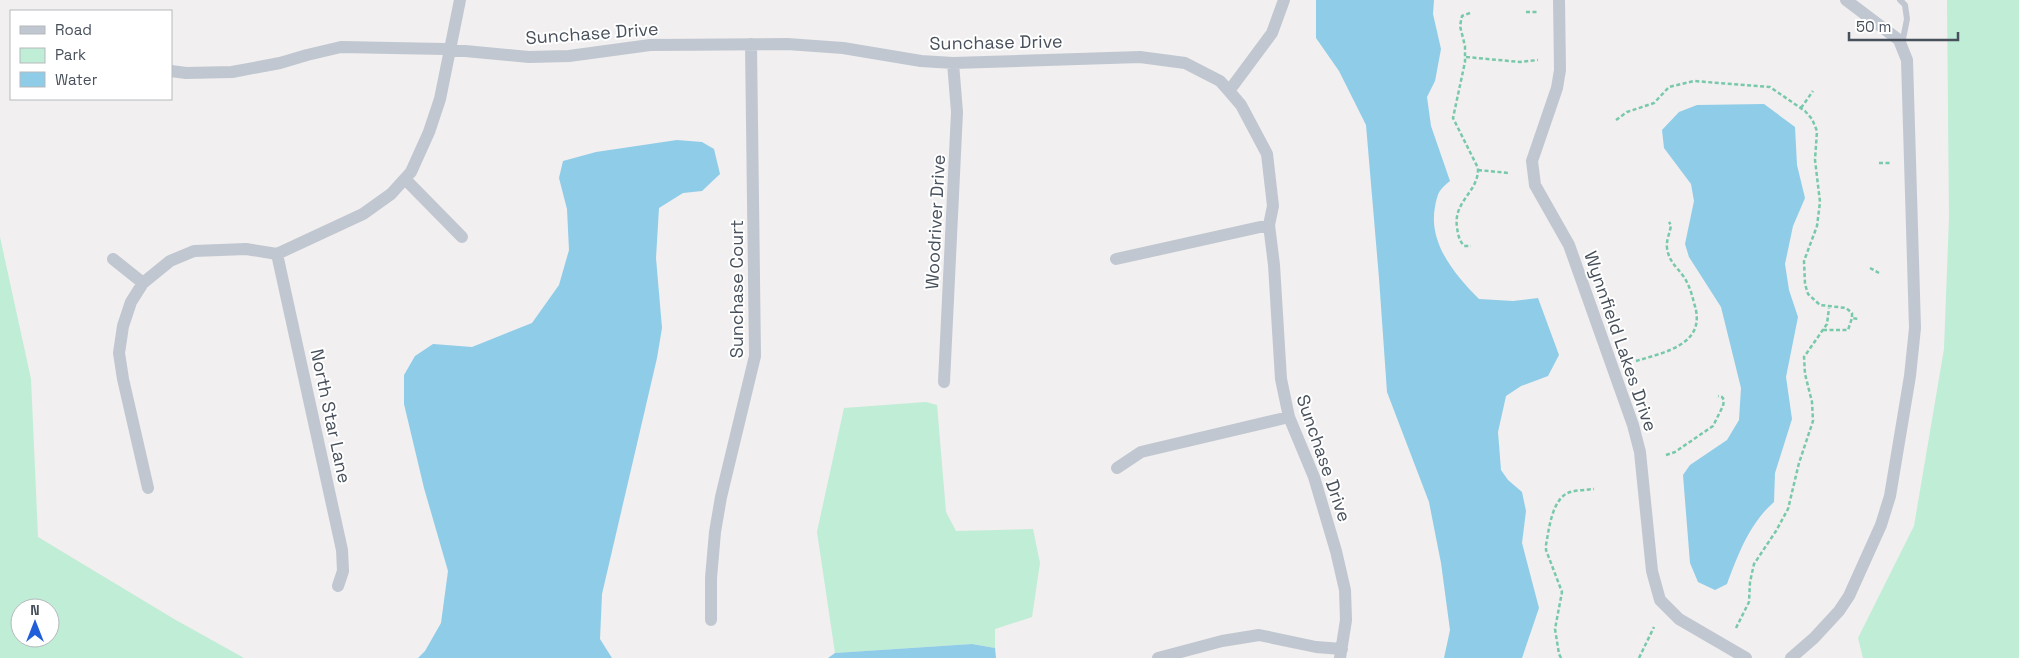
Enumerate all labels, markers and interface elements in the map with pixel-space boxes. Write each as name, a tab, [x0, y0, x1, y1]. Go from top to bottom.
legend	[10, 10, 172, 100]
scale bar	[1849, 10, 1958, 42]
street label: Sunchase Drive	[525, 17, 659, 49]
text: 50 m	[1856, 17, 1891, 36]
text: Road	[55, 20, 92, 39]
street label: Sunchase Drive	[929, 29, 1063, 55]
text: Park	[55, 45, 86, 64]
text: Water	[55, 70, 98, 89]
street label: Woodriver Drive	[920, 154, 950, 290]
street label: Sunchase Court	[725, 220, 748, 358]
street label: Wynnfield Lakes Drive	[1579, 248, 1663, 434]
street label: North Star Lane	[306, 347, 356, 485]
street label: Sunchase Drive	[1291, 391, 1357, 525]
north arrow	[10, 598, 60, 648]
text: N	[30, 601, 40, 619]

